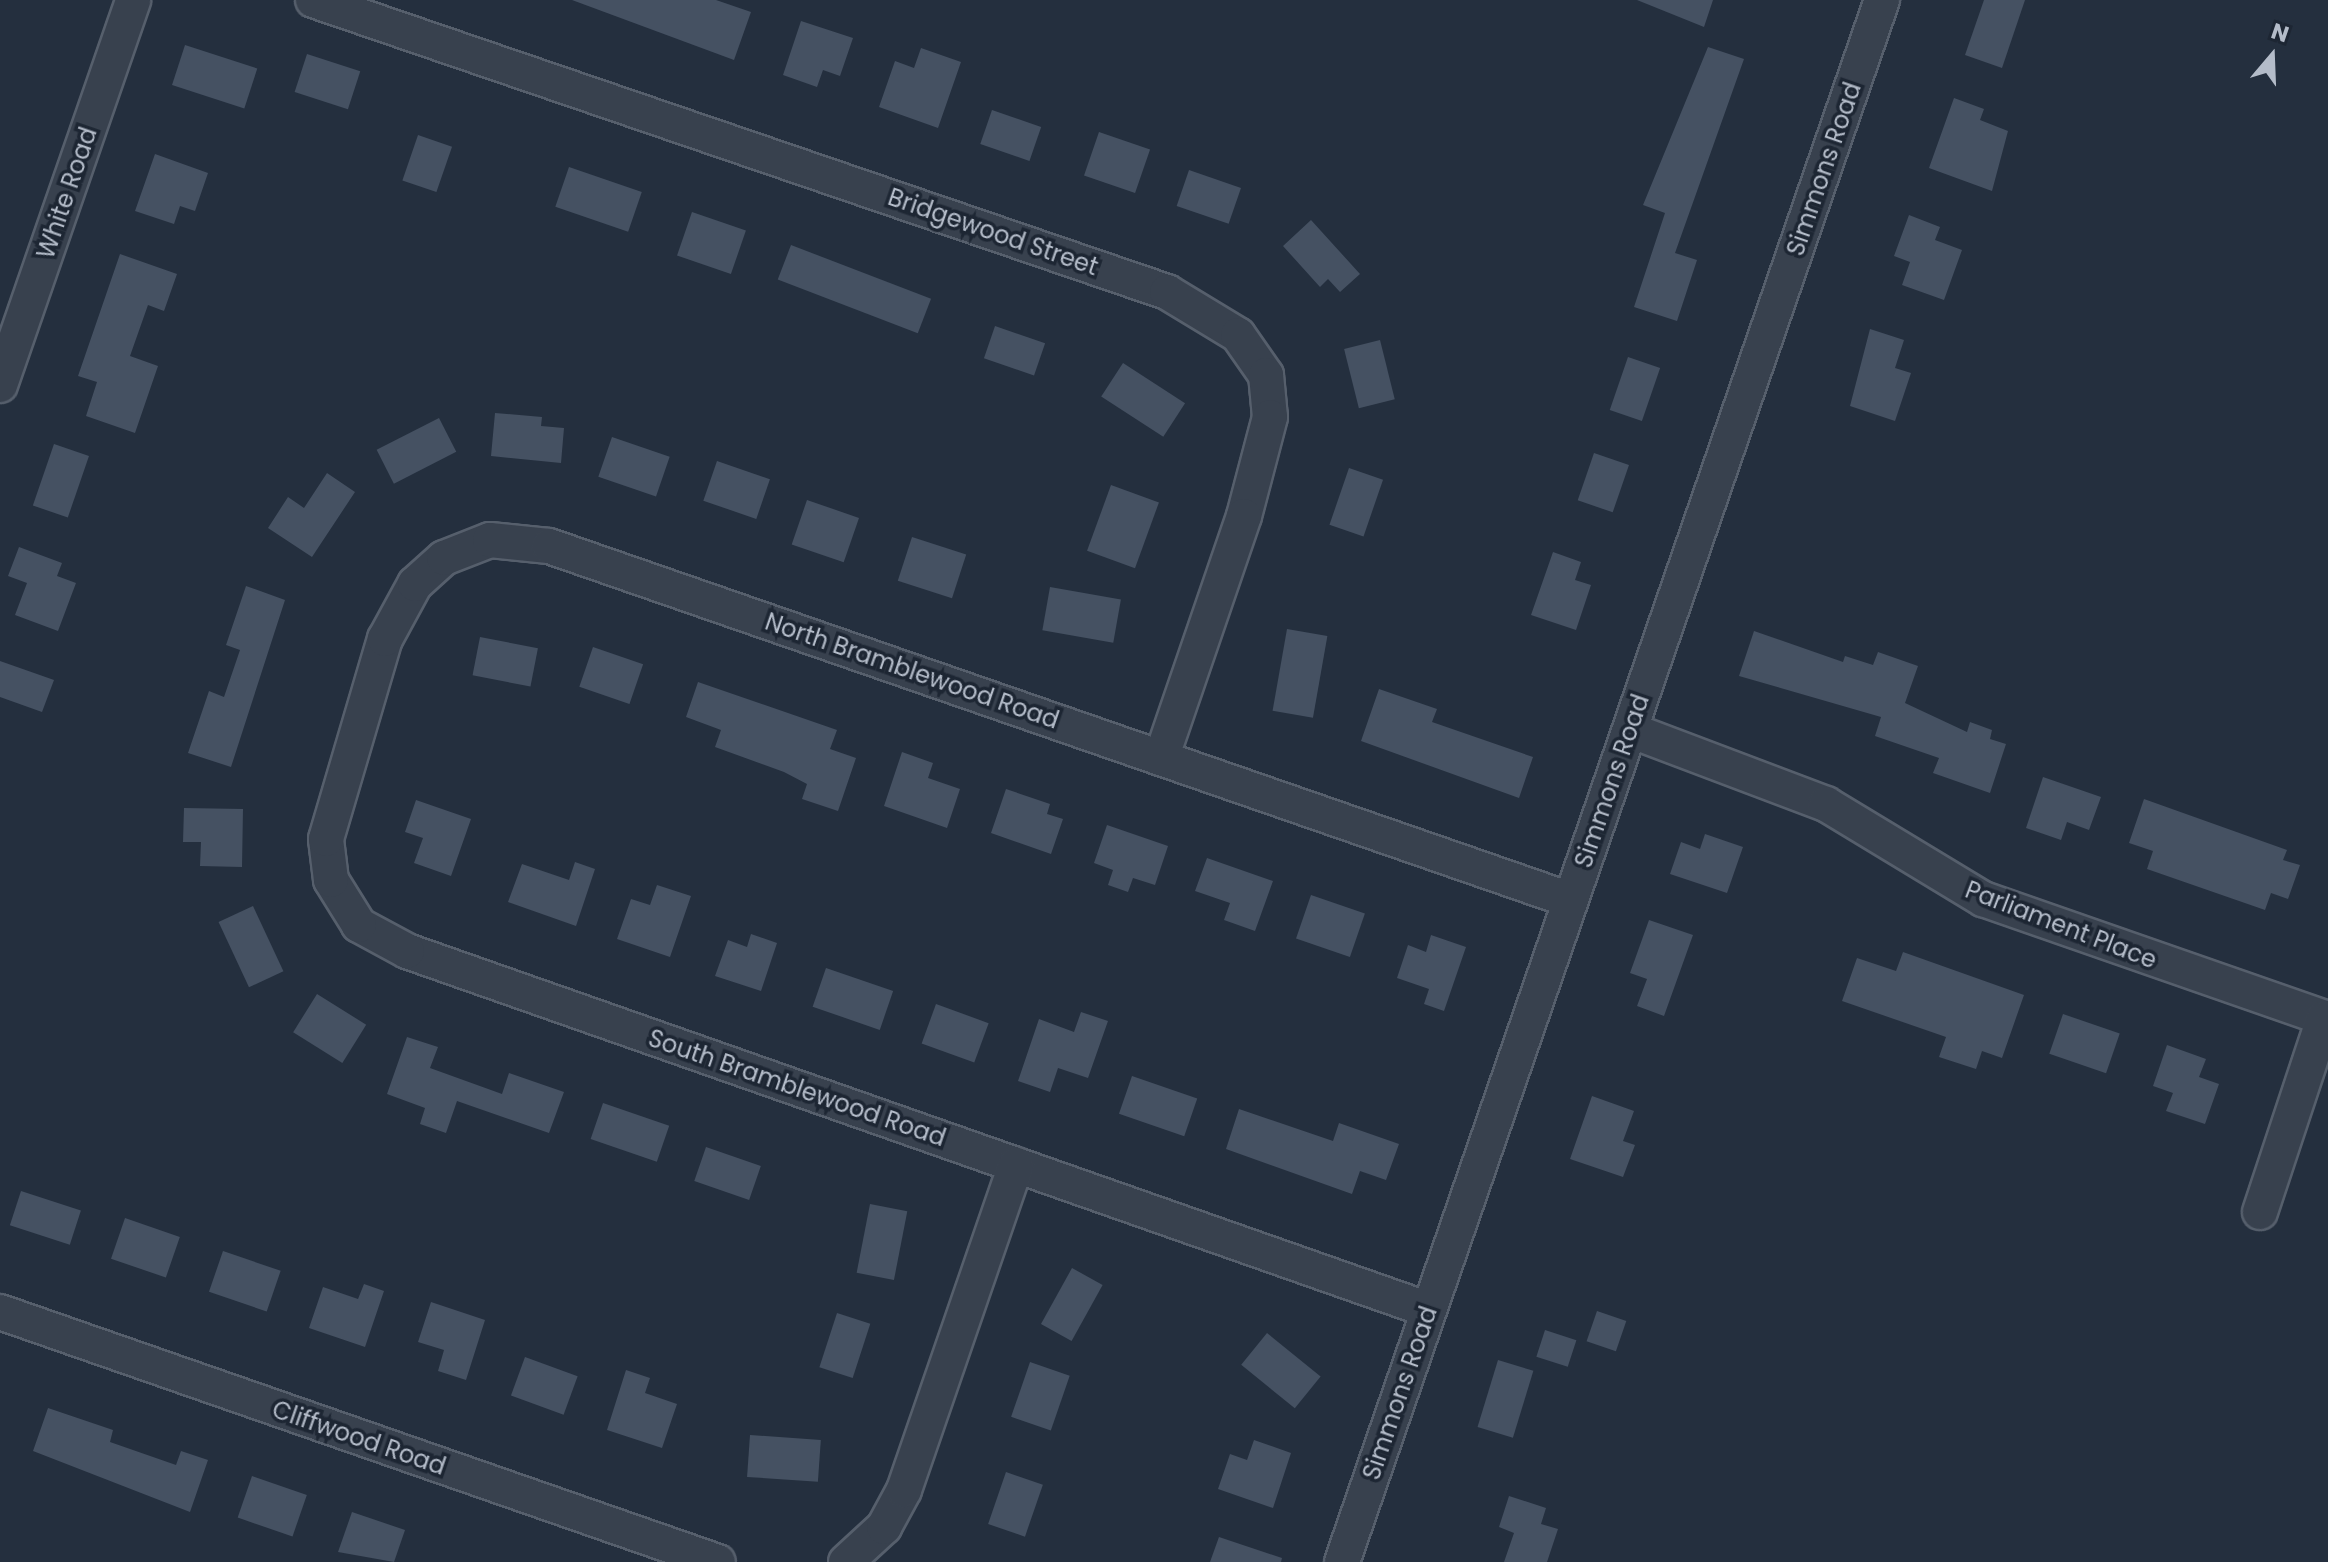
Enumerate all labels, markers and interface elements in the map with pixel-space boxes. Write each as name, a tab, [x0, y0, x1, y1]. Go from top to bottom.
text: N	[2267, 15, 2293, 50]
north arrow	[2232, 16, 2312, 96]
street label: Simmons Road	[1781, 79, 1867, 259]
street label: White Road	[31, 123, 103, 263]
street label: Bridgewood Street	[884, 183, 1102, 281]
street label: North Bramblewood Road	[761, 607, 1063, 735]
street label: Simmons Road	[1569, 691, 1655, 871]
street label: Parliament Place	[1961, 875, 2161, 975]
street label: South Bramblewood Road	[645, 1024, 949, 1152]
street label: Simmons Road	[1357, 1303, 1443, 1483]
street label: Cliffwood Road	[268, 1395, 450, 1481]

